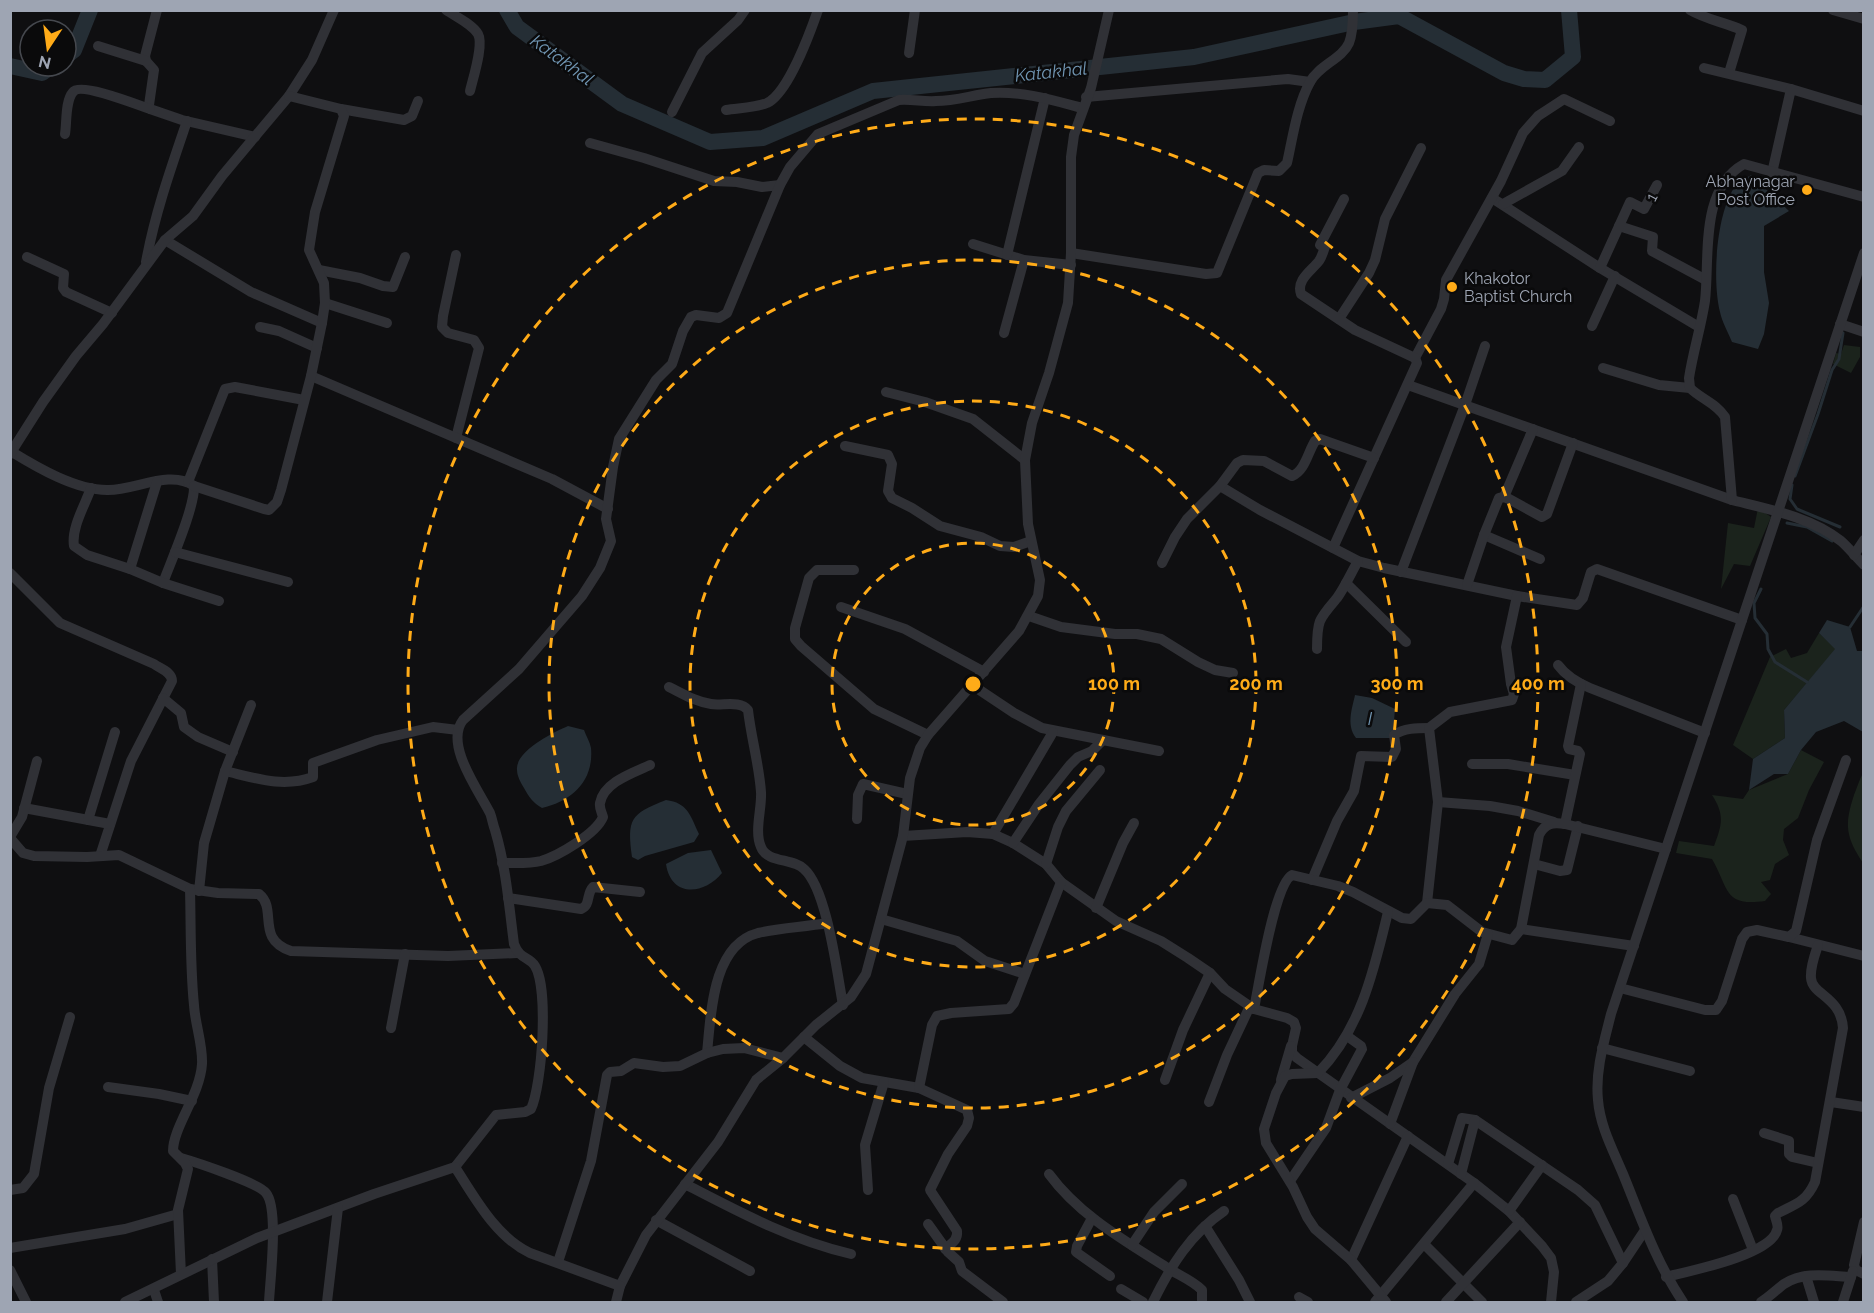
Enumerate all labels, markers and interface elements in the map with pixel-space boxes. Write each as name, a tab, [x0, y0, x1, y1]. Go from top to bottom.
north arrow	[18, 18, 78, 78]
water label: Katakhal	[527, 30, 598, 90]
text: N	[37, 51, 53, 73]
water label: Katakhal	[1014, 57, 1088, 86]
place label: Abhaynagar Post Office	[1706, 172, 1795, 209]
marker: Abhaynagar Post Office	[1800, 183, 1814, 197]
street label: 1	[1641, 190, 1662, 205]
place label: Khakotor Baptist Church	[1464, 269, 1572, 306]
marker: Khakotor Baptist Church	[1445, 280, 1459, 294]
text: 100 m	[1088, 673, 1140, 694]
text: 200 m	[1229, 673, 1283, 694]
text: 300 m	[1370, 673, 1424, 694]
text: 400 m	[1511, 673, 1565, 694]
centre of rings	[963, 674, 983, 694]
water label: I	[1368, 708, 1373, 729]

